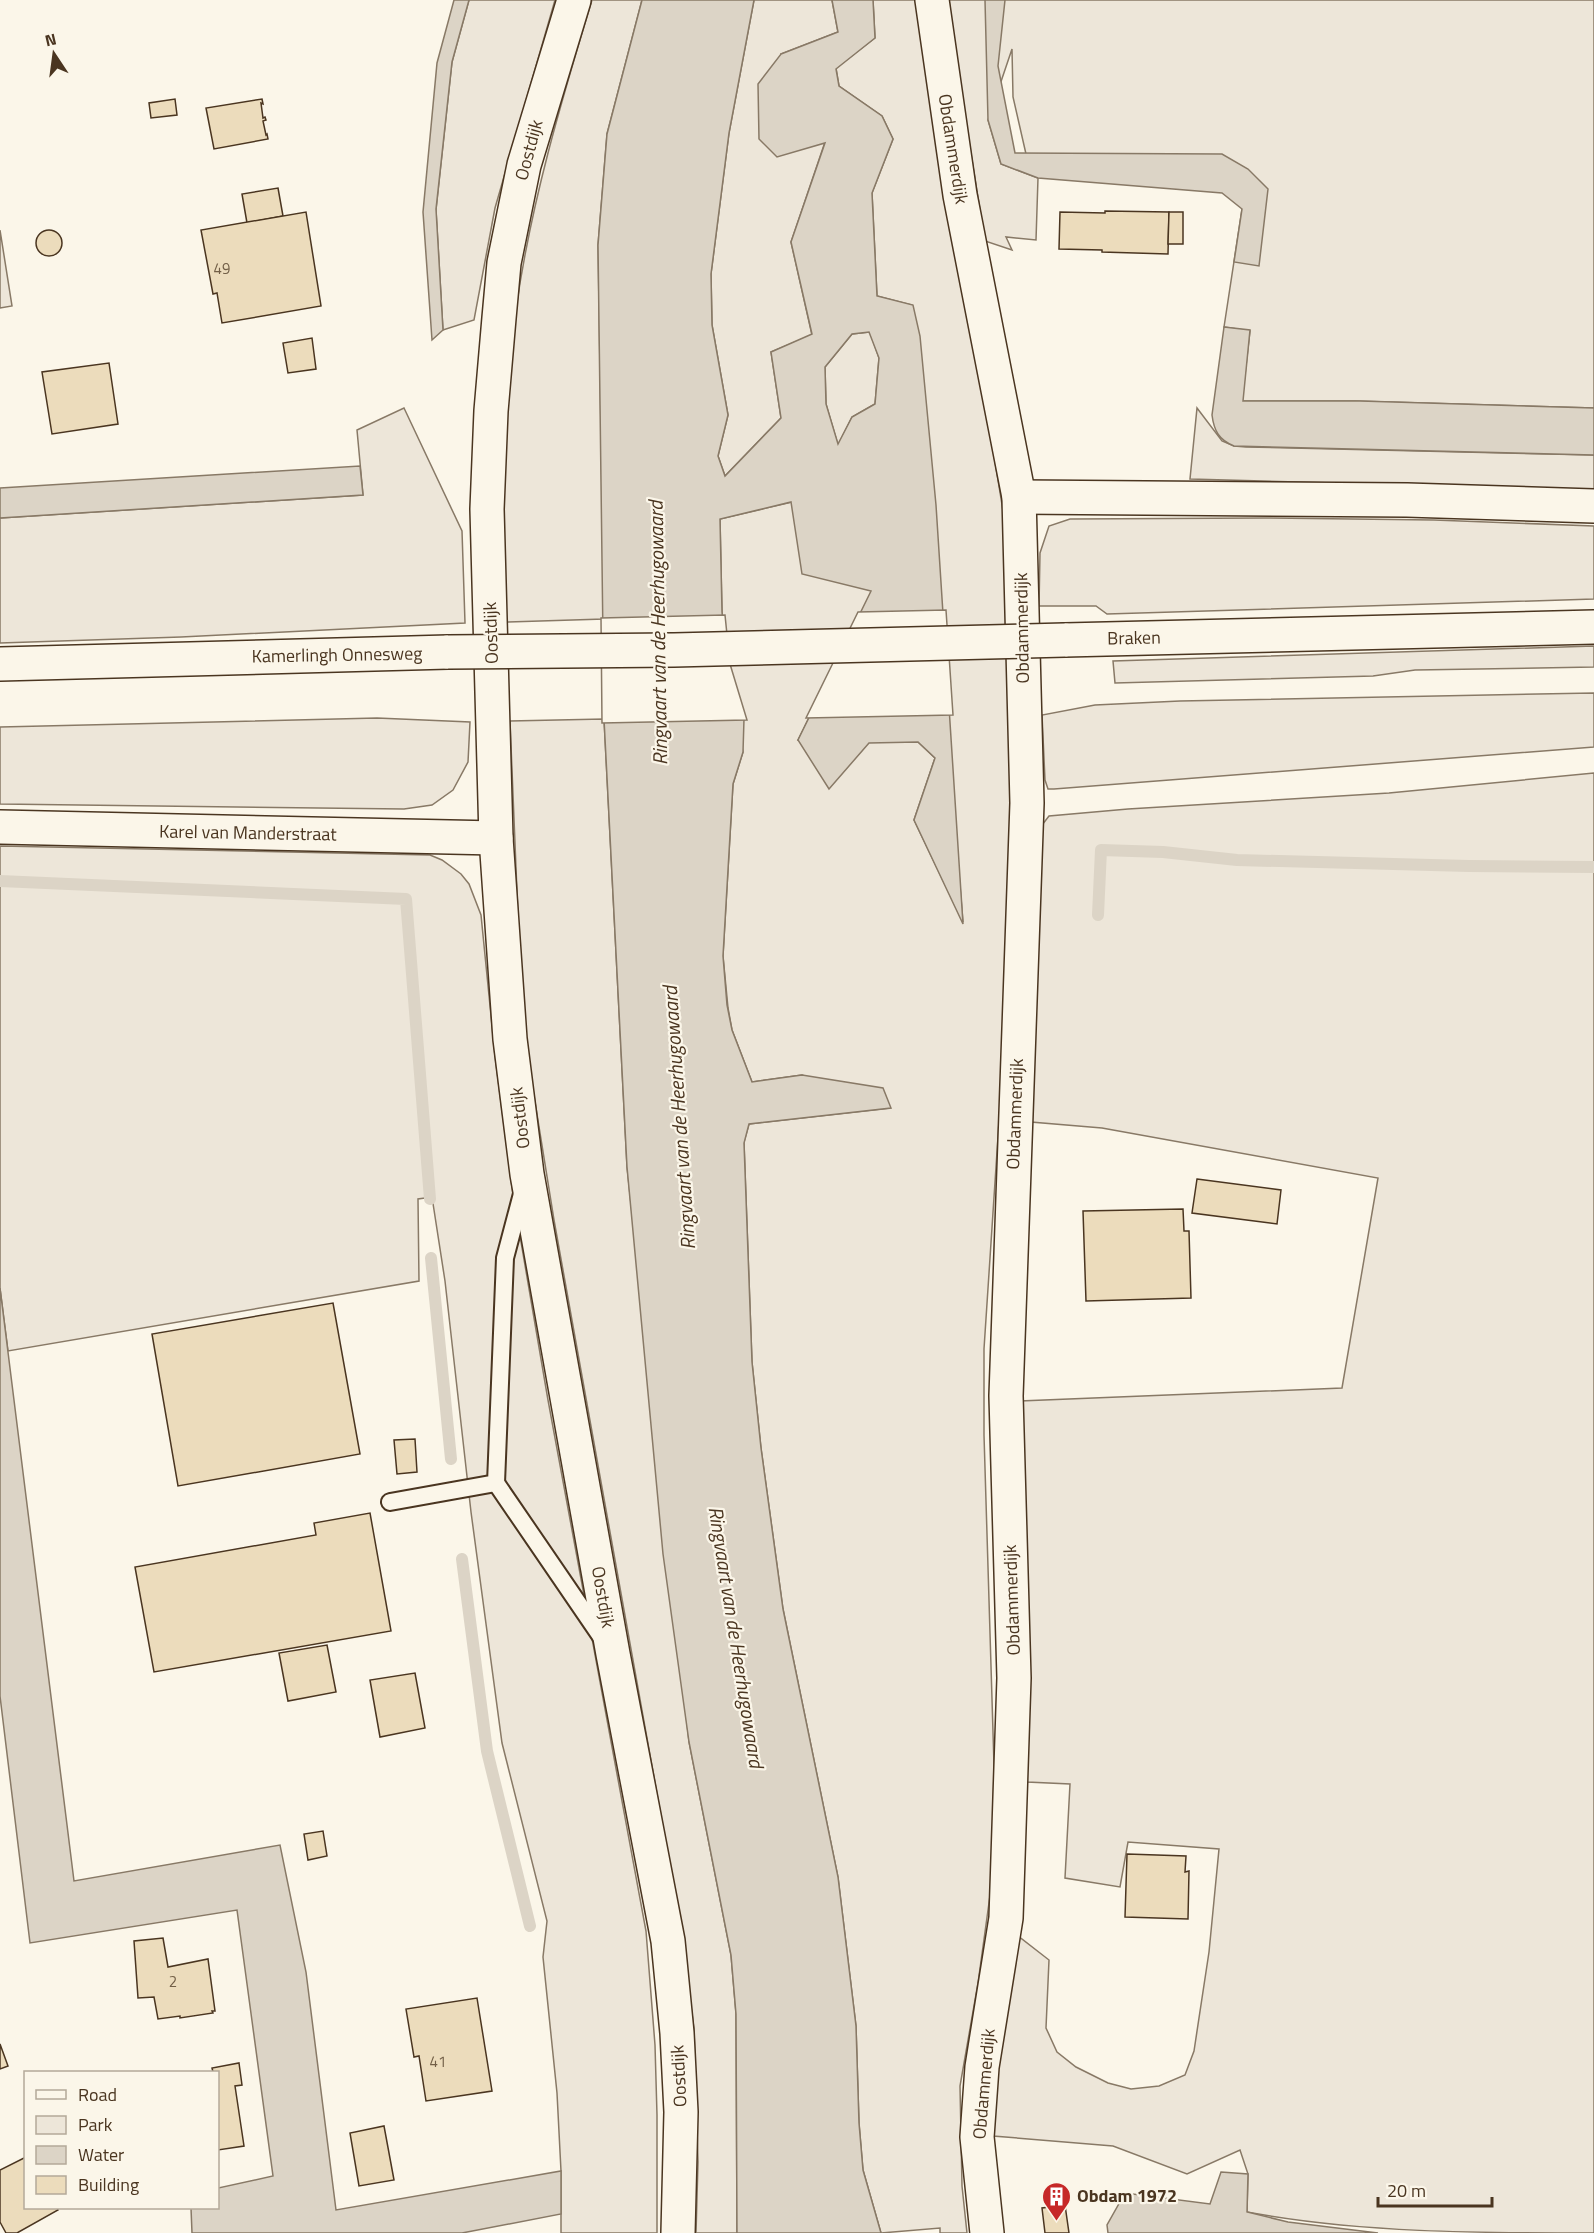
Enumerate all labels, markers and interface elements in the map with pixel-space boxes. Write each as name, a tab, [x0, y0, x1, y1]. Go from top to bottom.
north arrow	[24, 24, 84, 84]
text: N	[43, 26, 59, 52]
street label: Obdammerdijk	[931, 92, 976, 206]
street label: Oostdijk	[507, 116, 550, 183]
house number: 49	[214, 257, 230, 280]
water label: Ringvaart van de Heerhugowaard	[640, 499, 675, 765]
street label: Obdammerdijk	[1007, 572, 1036, 684]
street label: Oostdijk	[476, 601, 505, 665]
street label: Braken	[1107, 624, 1161, 651]
street label: Kamerlingh Onnesweg	[251, 640, 423, 669]
street label: Karel van Manderstraat	[159, 817, 338, 848]
water label: Ringvaart van de Heerhugowaard	[654, 983, 703, 1251]
street label: Obdammerdijk	[999, 1058, 1030, 1170]
street label: Oostdijk	[502, 1085, 537, 1151]
water label: Ringvaart van de Heerhugowaard	[701, 1504, 773, 1772]
street label: Obdammerdijk	[996, 1544, 1027, 1656]
street label: Oostdijk	[585, 1564, 622, 1630]
house number: 2	[169, 1970, 177, 1993]
street label: Obdammerdijk	[965, 2027, 1002, 2140]
street label: Oostdijk	[663, 2044, 694, 2108]
house number: 41	[430, 2050, 446, 2073]
legend	[24, 2071, 219, 2209]
text: Road	[78, 2081, 117, 2108]
text: Park	[78, 2111, 113, 2138]
text: Water	[78, 2141, 124, 2168]
scale bar	[1378, 2170, 1492, 2208]
text: Building	[78, 2171, 139, 2198]
text: 20 m	[1387, 2177, 1426, 2204]
building icon: Obdam 1972	[1040, 2180, 1072, 2222]
place label: Obdam 1972	[1077, 2182, 1177, 2209]

